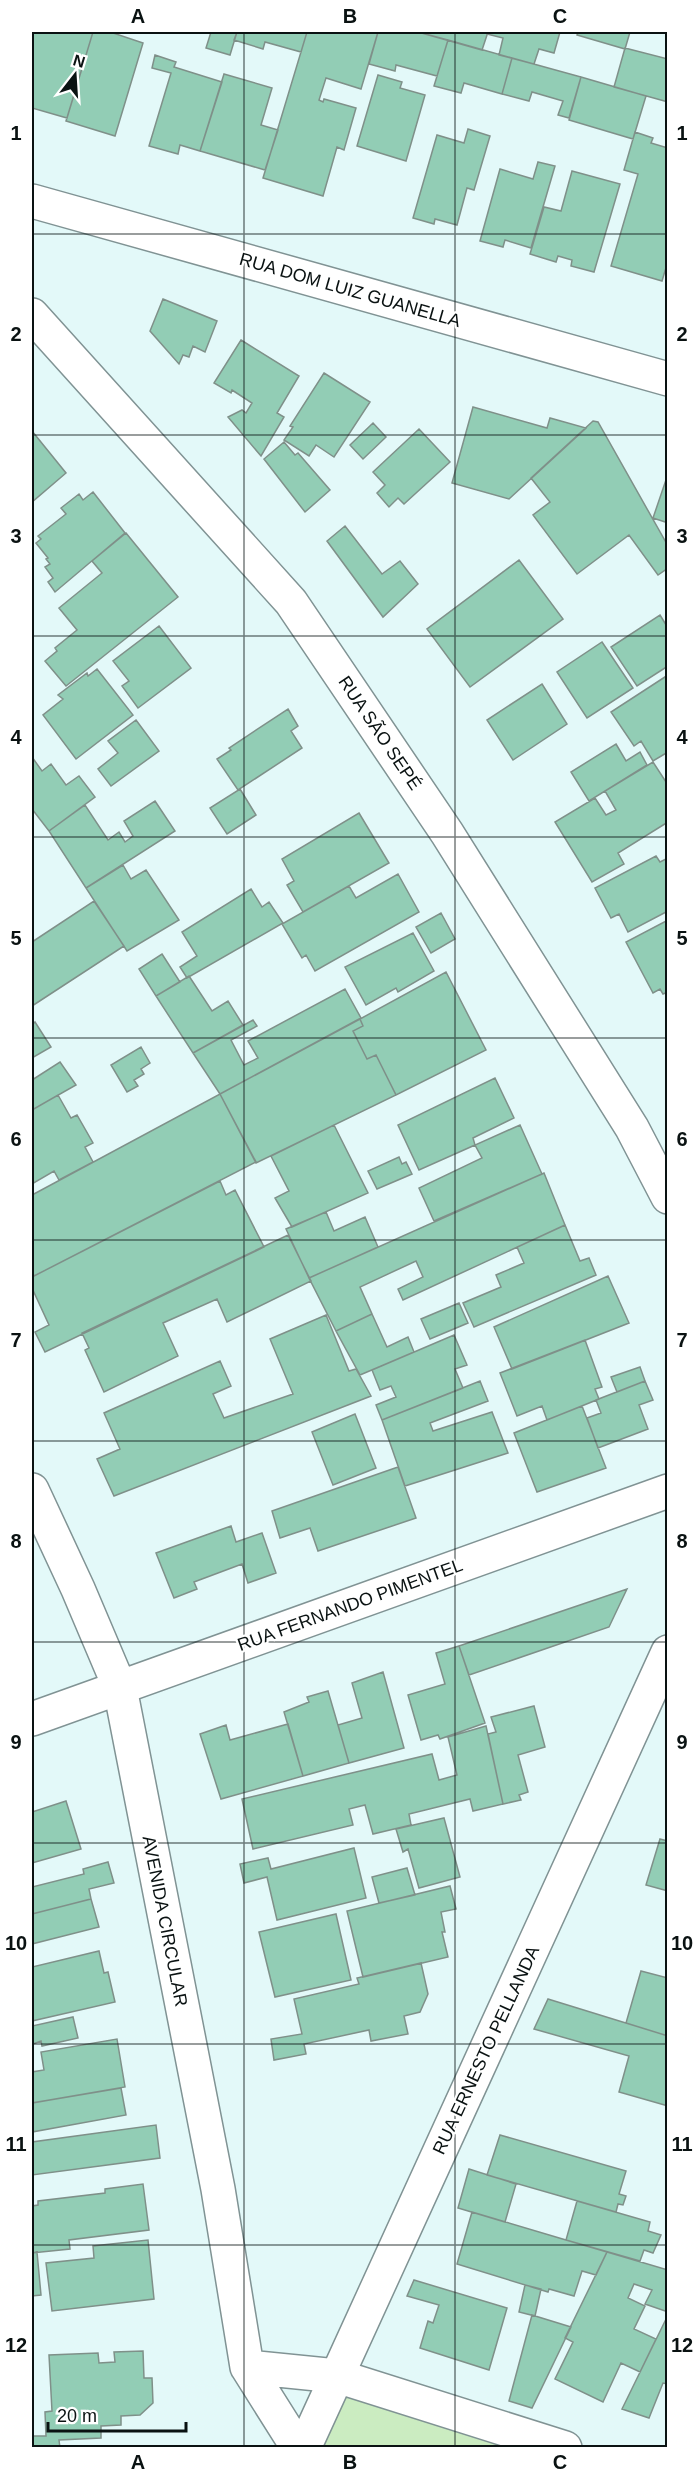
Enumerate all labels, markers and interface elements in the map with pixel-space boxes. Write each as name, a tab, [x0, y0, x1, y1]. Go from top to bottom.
text: A	[131, 5, 145, 27]
text: B	[343, 5, 357, 27]
text: C	[553, 5, 567, 27]
north arrow	[45, 45, 105, 105]
text: N	[71, 51, 87, 71]
text: 1	[10, 122, 22, 144]
text: 1	[676, 122, 688, 144]
street label: RUA DOM LUIZ GUANELLA	[237, 249, 463, 331]
text: 2	[10, 323, 22, 345]
text: 2	[676, 323, 688, 345]
text: 3	[10, 525, 22, 547]
text: 3	[676, 525, 688, 547]
street label: RUA SÃO SEPÉ	[335, 672, 426, 794]
text: 4	[10, 726, 22, 748]
text: 4	[676, 726, 688, 748]
text: 5	[10, 927, 22, 949]
text: 5	[676, 927, 688, 949]
text: 6	[10, 1128, 22, 1150]
text: 6	[676, 1128, 688, 1150]
text: 7	[10, 1329, 22, 1351]
text: 7	[676, 1329, 688, 1351]
text: 8	[10, 1530, 22, 1552]
text: 8	[676, 1530, 688, 1552]
street label: RUA FERNANDO PIMENTEL	[235, 1555, 465, 1655]
text: 9	[10, 1731, 22, 1753]
text: 9	[676, 1731, 688, 1753]
street label: AVENIDA CIRCULAR	[139, 1834, 191, 2008]
text: 10	[5, 1932, 27, 1954]
text: 10	[671, 1932, 693, 1954]
street label: RUA ERNESTO PELLANDA	[429, 1943, 543, 2157]
text: 11	[5, 2133, 27, 2155]
text: 11	[671, 2133, 693, 2155]
text: 12	[5, 2334, 27, 2356]
text: 12	[671, 2334, 693, 2356]
scale bar	[48, 2395, 186, 2433]
text: 20 m	[57, 2406, 97, 2426]
text: A	[131, 2451, 145, 2473]
text: B	[343, 2451, 357, 2473]
text: C	[553, 2451, 567, 2473]

